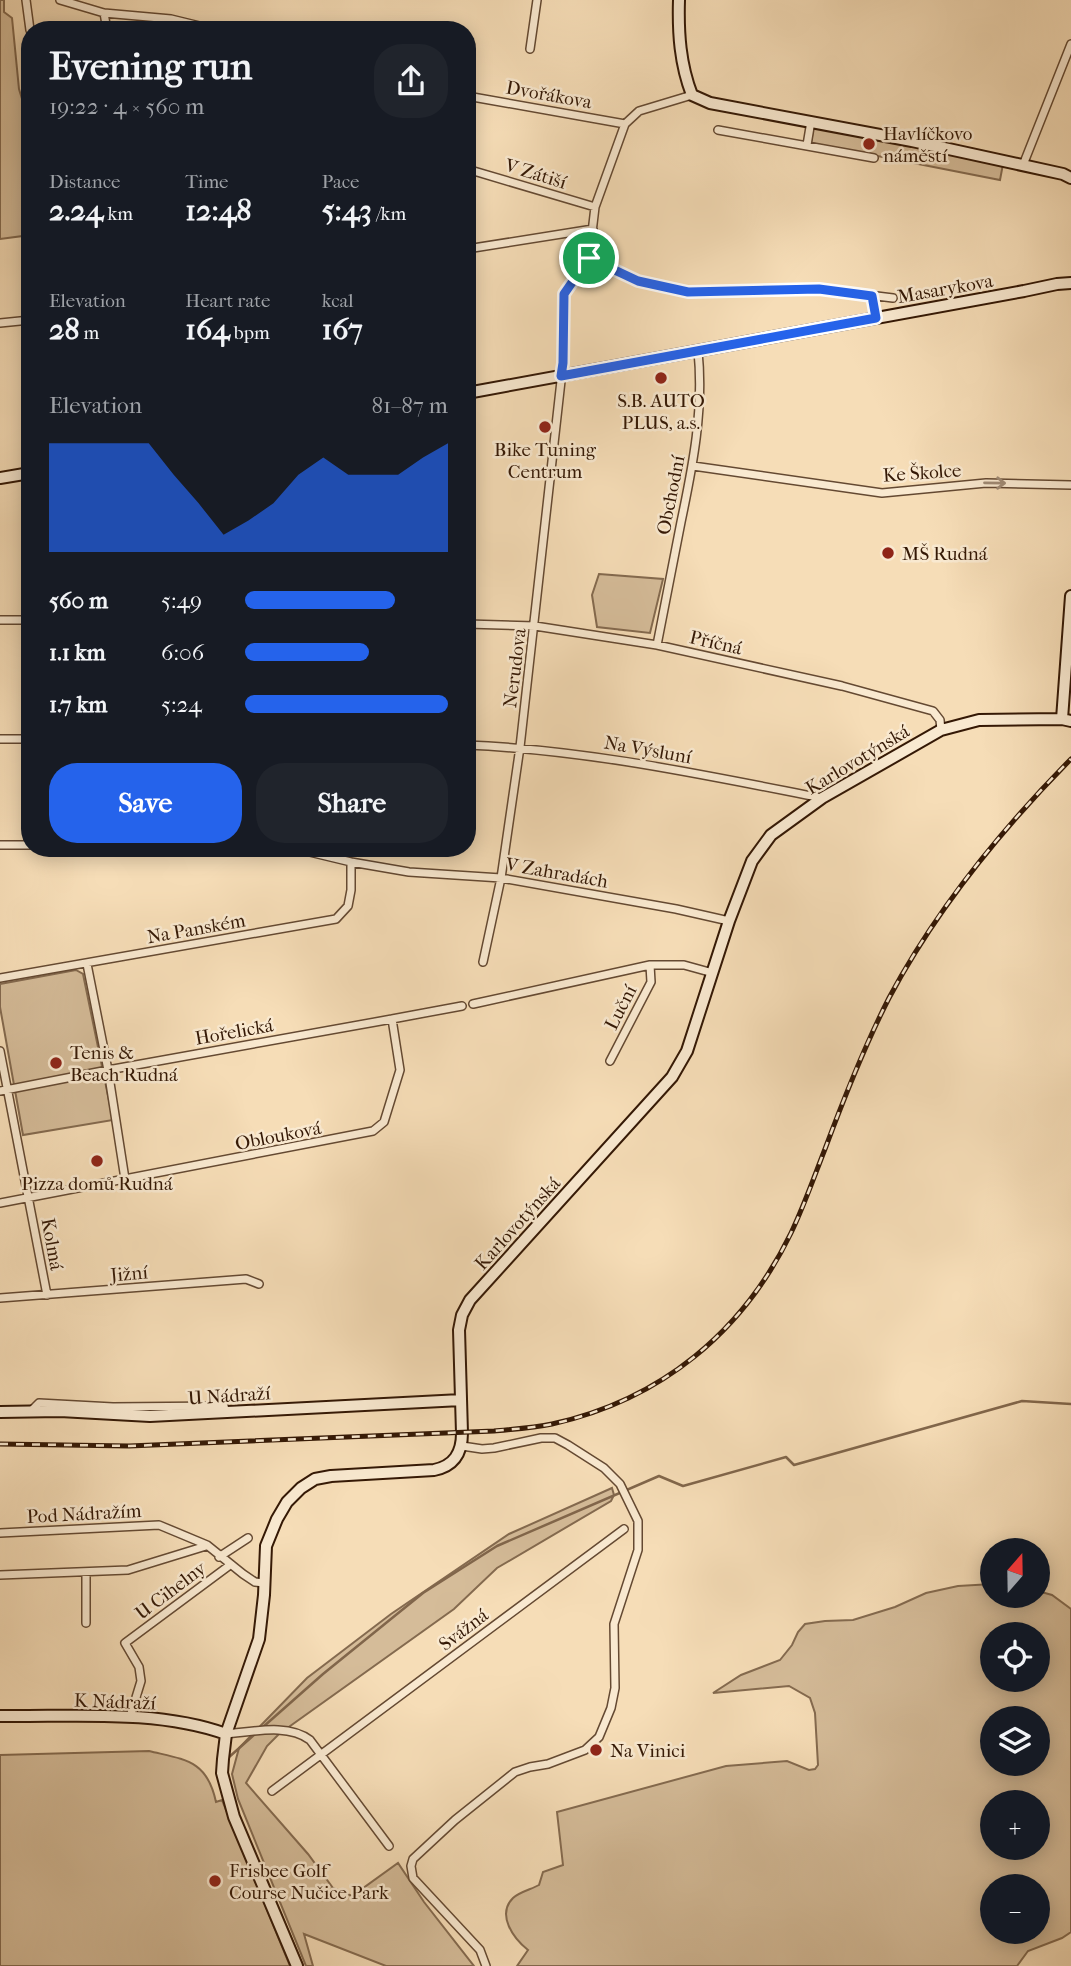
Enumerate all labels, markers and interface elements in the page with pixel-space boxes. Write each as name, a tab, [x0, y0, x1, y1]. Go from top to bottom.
text: Evening run	[49, 44, 252, 89]
button: share	[374, 44, 448, 118]
street label: Dvořákova	[504, 77, 594, 113]
text: 19:22 · 4 × 560 m	[49, 93, 205, 120]
place label: Havlíčkovo náměstí	[883, 123, 973, 167]
marker: Havlíčkovo náměstí	[861, 136, 877, 152]
street label: V Zátiší	[501, 154, 569, 194]
text: Distance	[49, 171, 120, 193]
text: Time	[185, 171, 229, 193]
text: Pace	[322, 171, 360, 193]
text: 2.24	[49, 193, 103, 228]
text: 12:48	[185, 193, 252, 228]
text: 5:43	[322, 193, 372, 228]
text: km	[103, 203, 133, 225]
text: /km	[372, 203, 406, 225]
pin	[559, 228, 619, 288]
icon: arrive	[570, 239, 608, 277]
street label: Masarykova	[896, 270, 995, 308]
text: Elevation	[49, 290, 126, 312]
text: Heart rate	[185, 290, 270, 312]
text: kcal	[322, 290, 354, 312]
text: 28	[49, 312, 80, 347]
text: 164	[185, 312, 230, 347]
text: 167	[322, 312, 363, 347]
text: m	[80, 322, 99, 344]
text: bpm	[230, 322, 270, 344]
marker: S.B. AUTO PLUS, a.s.	[653, 370, 669, 386]
place label: S.B. AUTO PLUS, a.s.	[617, 390, 705, 434]
text: Elevation	[49, 392, 142, 419]
text: 81–87 m	[371, 392, 448, 419]
marker: Bike Tuning Centrum	[537, 419, 553, 435]
place label: Bike Tuning Centrum	[494, 439, 597, 483]
street label: Obchodní	[653, 453, 690, 537]
street label: Ke Školce	[882, 458, 962, 487]
one-way arrow	[984, 476, 1007, 490]
place label: MŠ Rudná	[902, 542, 988, 565]
marker: MŠ Rudná	[880, 545, 896, 561]
text: 560 m	[49, 587, 108, 614]
text: 5:49	[161, 587, 202, 614]
street label: Příčná	[687, 626, 744, 660]
street label: Nerudova	[499, 627, 531, 709]
text: 1.1 km	[49, 639, 106, 666]
text: 6:06	[161, 639, 204, 666]
text: 1.7 km	[49, 691, 107, 718]
text: 5:24	[161, 691, 202, 718]
street label: Karlovotýnská	[802, 720, 914, 799]
street label: Na Výsluní	[602, 731, 694, 769]
button: Save	[49, 763, 242, 843]
button: Share	[256, 763, 448, 843]
street label: V Zahradách	[503, 853, 610, 893]
street label: Na Panském	[145, 909, 247, 948]
street label: Luční	[600, 981, 642, 1033]
street label: Hořelická	[193, 1014, 275, 1050]
place label: Tenis & Beach Rudná	[70, 1042, 178, 1086]
marker: Tenis & Beach Rudná	[48, 1055, 64, 1071]
street label: Oblouková	[233, 1117, 323, 1155]
marker: Pizza domů Rudná	[89, 1153, 105, 1169]
place label: Pizza domů Rudná	[21, 1173, 173, 1195]
street label: Karlovotýnská	[470, 1173, 565, 1275]
street label: Kolmá	[37, 1216, 67, 1272]
street label: Jižní	[107, 1261, 149, 1287]
street label: U Nádraží	[187, 1382, 272, 1410]
street label: Pod Nádražím	[26, 1500, 142, 1528]
north arrow	[980, 1538, 1050, 1608]
map controls	[980, 1538, 1050, 1944]
street label: U Cihelny	[131, 1557, 211, 1625]
street label: Svážná	[435, 1604, 493, 1655]
button: locate	[980, 1622, 1050, 1692]
street label: K Nádraží	[74, 1690, 157, 1714]
button: layers	[980, 1706, 1050, 1776]
place label: Na Vinici	[610, 1740, 686, 1762]
marker: Na Vinici	[588, 1742, 604, 1758]
button: +	[980, 1790, 1050, 1860]
place label: Frisbee Golf Course Nučice Park	[229, 1860, 389, 1904]
marker: Frisbee Golf Course Nučice Park	[207, 1873, 223, 1889]
button: −	[980, 1874, 1050, 1944]

